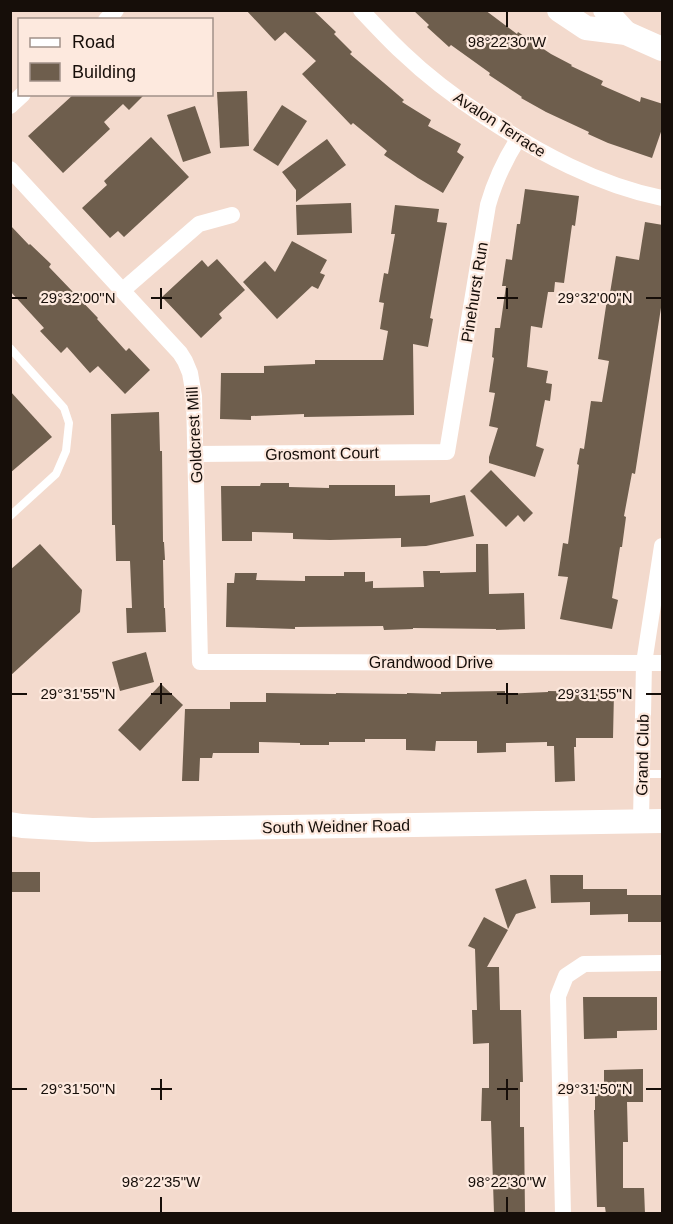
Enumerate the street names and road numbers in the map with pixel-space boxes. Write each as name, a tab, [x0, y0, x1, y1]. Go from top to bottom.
street label: Avalon Terrace	[451, 88, 549, 161]
street label: Pinehurst Run	[458, 241, 491, 343]
street label: Goldcrest Mill	[183, 386, 206, 484]
street label: Grosmont Court	[265, 444, 380, 463]
street label: Grandwood Drive	[369, 654, 493, 671]
street label: Grand Club	[633, 714, 652, 796]
street label: South Weidner Road	[262, 817, 410, 836]

